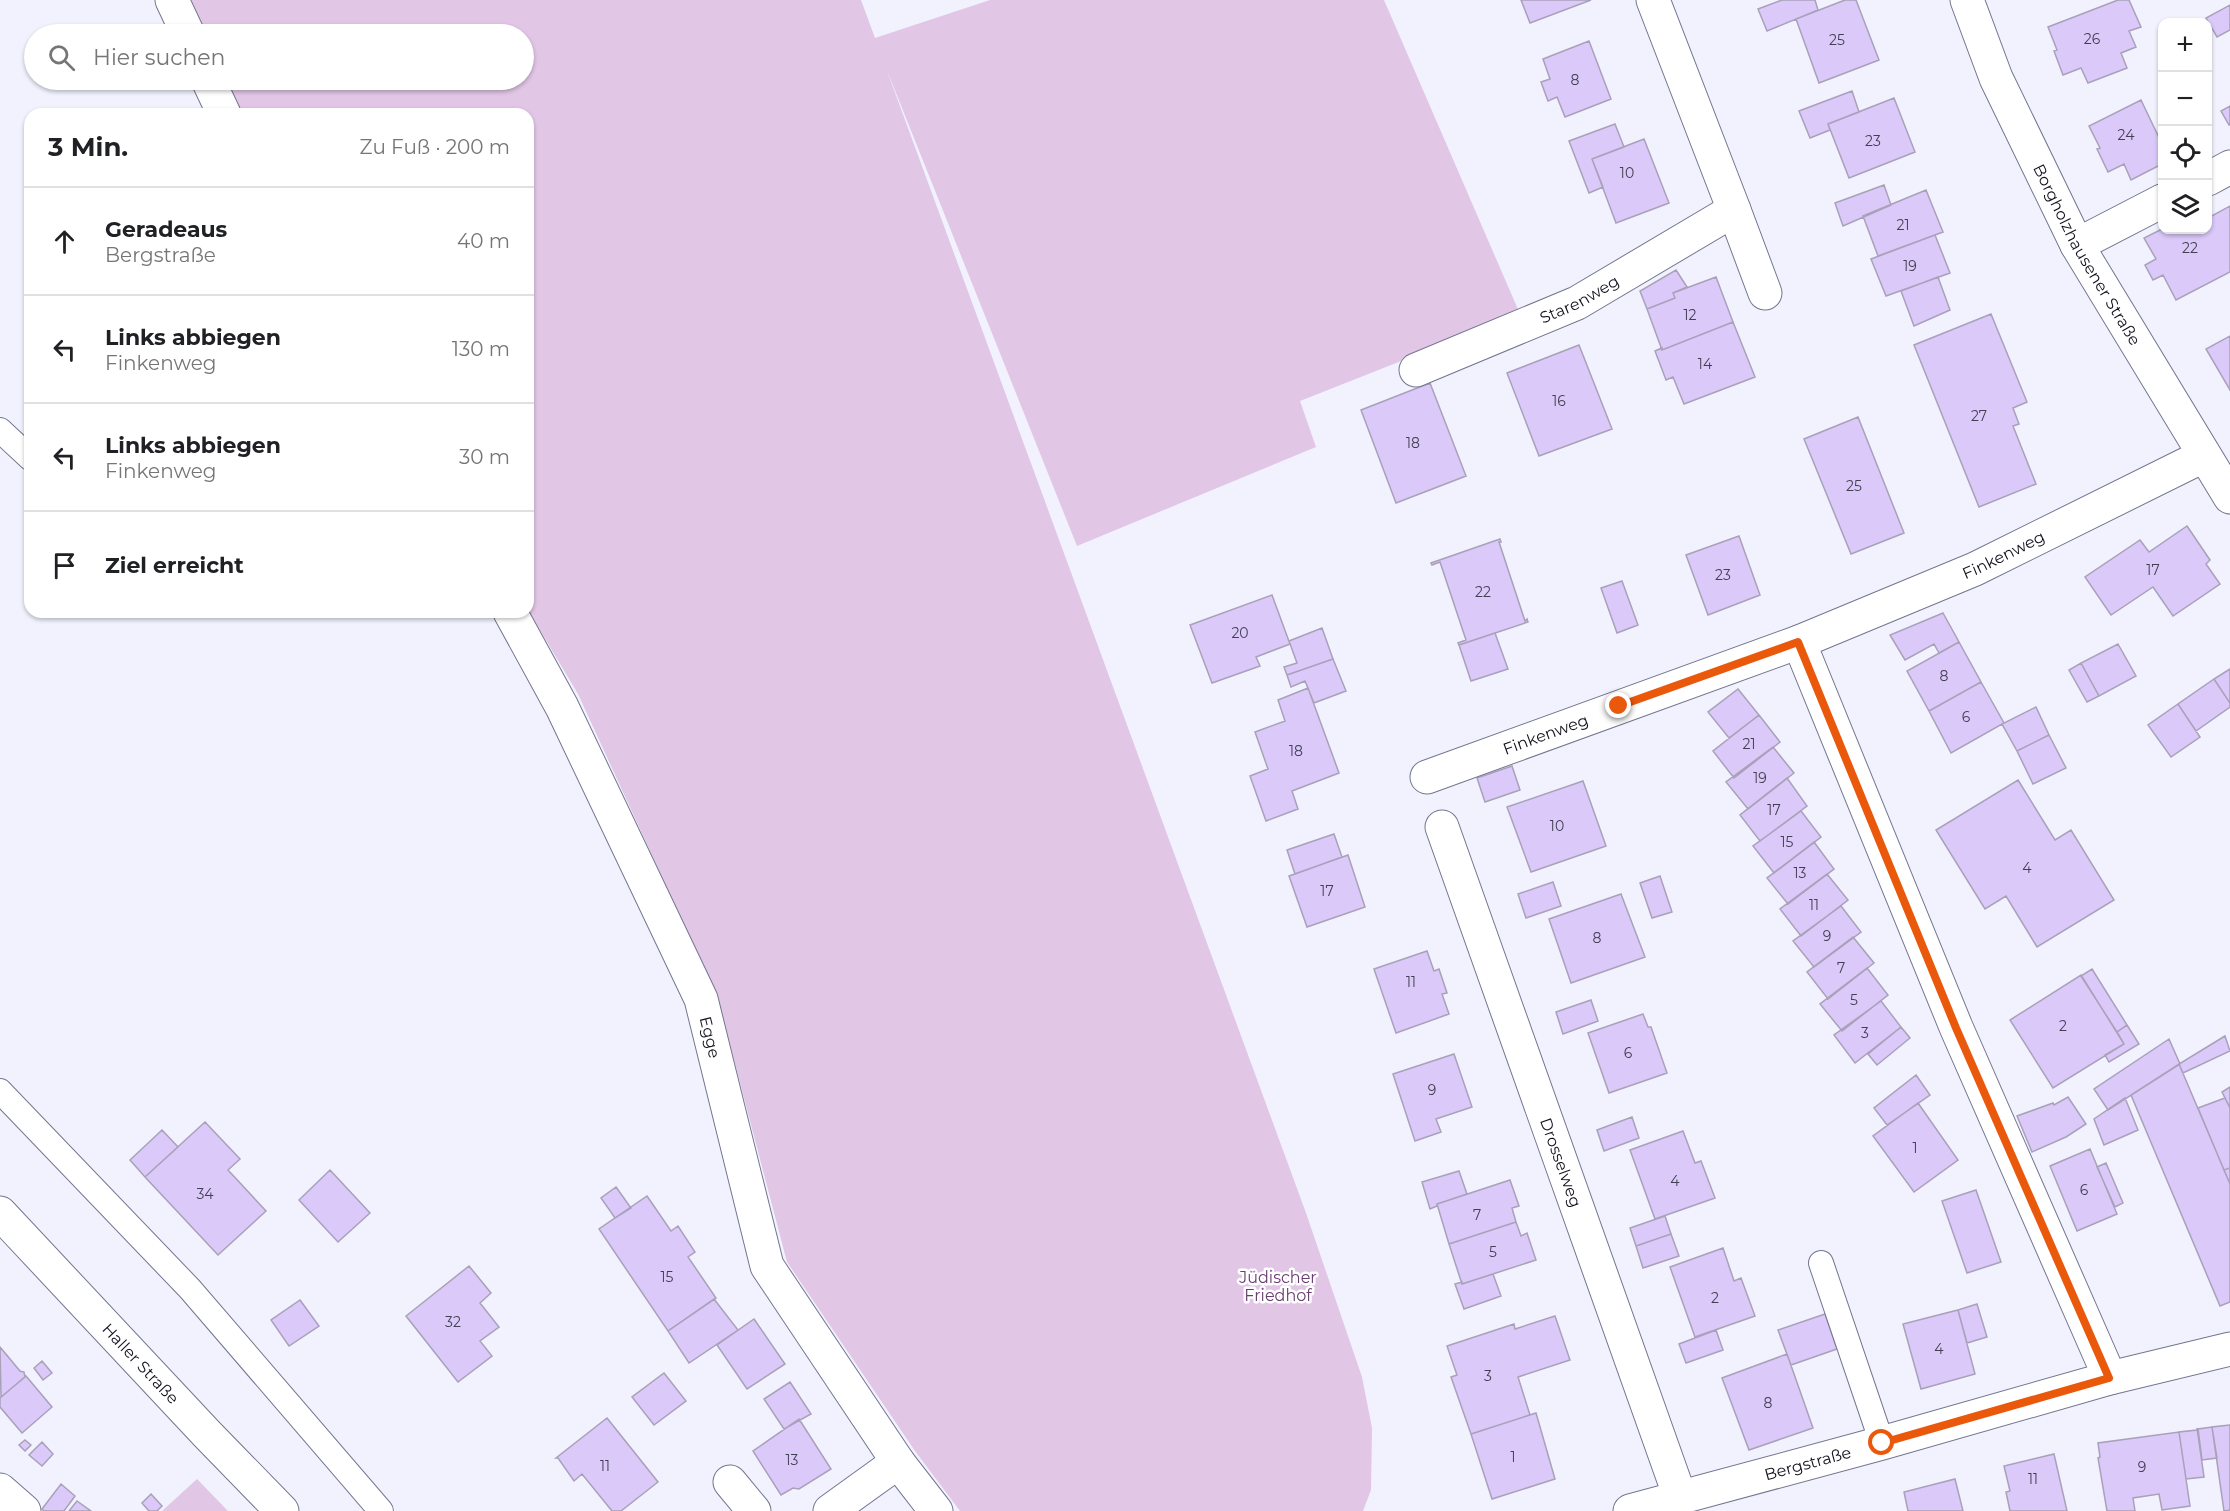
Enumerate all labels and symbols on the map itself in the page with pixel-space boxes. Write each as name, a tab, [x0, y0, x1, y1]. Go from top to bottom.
house number: 26	[2084, 30, 2101, 48]
house number: 25	[1829, 31, 1845, 49]
house number: 8	[1571, 71, 1580, 89]
house number: 24	[2118, 126, 2135, 144]
house number: 23	[1865, 132, 1881, 150]
street label: Borgholzhausener Straße	[2029, 161, 2145, 349]
house number: 10	[1620, 164, 1634, 182]
house number: 21	[1896, 216, 1910, 234]
house number: 22	[2182, 239, 2198, 257]
house number: 19	[1903, 257, 1917, 275]
street label: Starenweg	[1537, 271, 1622, 327]
house number: 12	[1683, 306, 1697, 324]
house number: 14	[1698, 355, 1713, 373]
house number: 16	[1552, 392, 1566, 410]
house number: 27	[1971, 407, 1987, 425]
house number: 18	[1406, 434, 1420, 452]
house number: 25	[1846, 477, 1862, 495]
street label: Finkenweg	[1960, 527, 2048, 583]
house number: 17	[2146, 561, 2160, 579]
house number: 23	[1715, 566, 1731, 584]
house number: 22	[1475, 583, 1491, 601]
house number: 20	[1231, 624, 1249, 642]
house number: 8	[1940, 667, 1949, 685]
route end	[1605, 692, 1631, 718]
house number: 6	[1962, 708, 1971, 726]
street label: Finkenweg	[1500, 710, 1591, 759]
house number: 21	[1742, 735, 1756, 753]
house number: 18	[1289, 742, 1303, 760]
house number: 19	[1753, 769, 1767, 787]
house number: 17	[1767, 801, 1781, 819]
house number: 10	[1550, 817, 1564, 835]
house number: 15	[1781, 833, 1794, 851]
house number: 4	[2022, 859, 2032, 877]
house number: 13	[1794, 864, 1807, 882]
house number: 17	[1320, 882, 1334, 900]
house number: 11	[1809, 896, 1819, 914]
house number: 9	[1823, 927, 1831, 945]
house number: 8	[1593, 929, 1602, 947]
house number: 7	[1837, 959, 1845, 977]
house number: 11	[1406, 973, 1416, 991]
house number: 5	[1850, 991, 1858, 1009]
street label: Egge	[696, 1015, 724, 1060]
house number: 2	[2059, 1017, 2067, 1035]
house number: 3	[1861, 1024, 1869, 1042]
house number: 6	[1624, 1044, 1633, 1062]
house number: 9	[1428, 1081, 1436, 1099]
street label: Drosselweg	[1536, 1115, 1585, 1210]
house number: 1	[1912, 1139, 1918, 1157]
house number: 4	[1670, 1172, 1680, 1190]
house number: 6	[2080, 1181, 2089, 1199]
house number: 34	[196, 1185, 214, 1203]
house number: 7	[1473, 1206, 1481, 1224]
house number: 5	[1489, 1243, 1497, 1261]
house number: 15	[661, 1268, 674, 1286]
park label: Jüdischer Friedhof	[1238, 1268, 1317, 1305]
house number: 2	[1711, 1289, 1719, 1307]
house number: 32	[445, 1313, 461, 1331]
street label: Haller Straße	[98, 1319, 183, 1408]
house number: 4	[1934, 1340, 1944, 1358]
house number: 3	[1484, 1367, 1492, 1385]
house number: 8	[1764, 1394, 1773, 1412]
route start	[1868, 1429, 1894, 1455]
street label: Bergstraße	[1762, 1443, 1853, 1484]
house number: 1	[1510, 1448, 1516, 1466]
house number: 13	[786, 1451, 799, 1469]
house number: 11	[600, 1457, 610, 1475]
house number: 9	[2138, 1458, 2146, 1476]
house number: 11	[2028, 1470, 2038, 1488]

